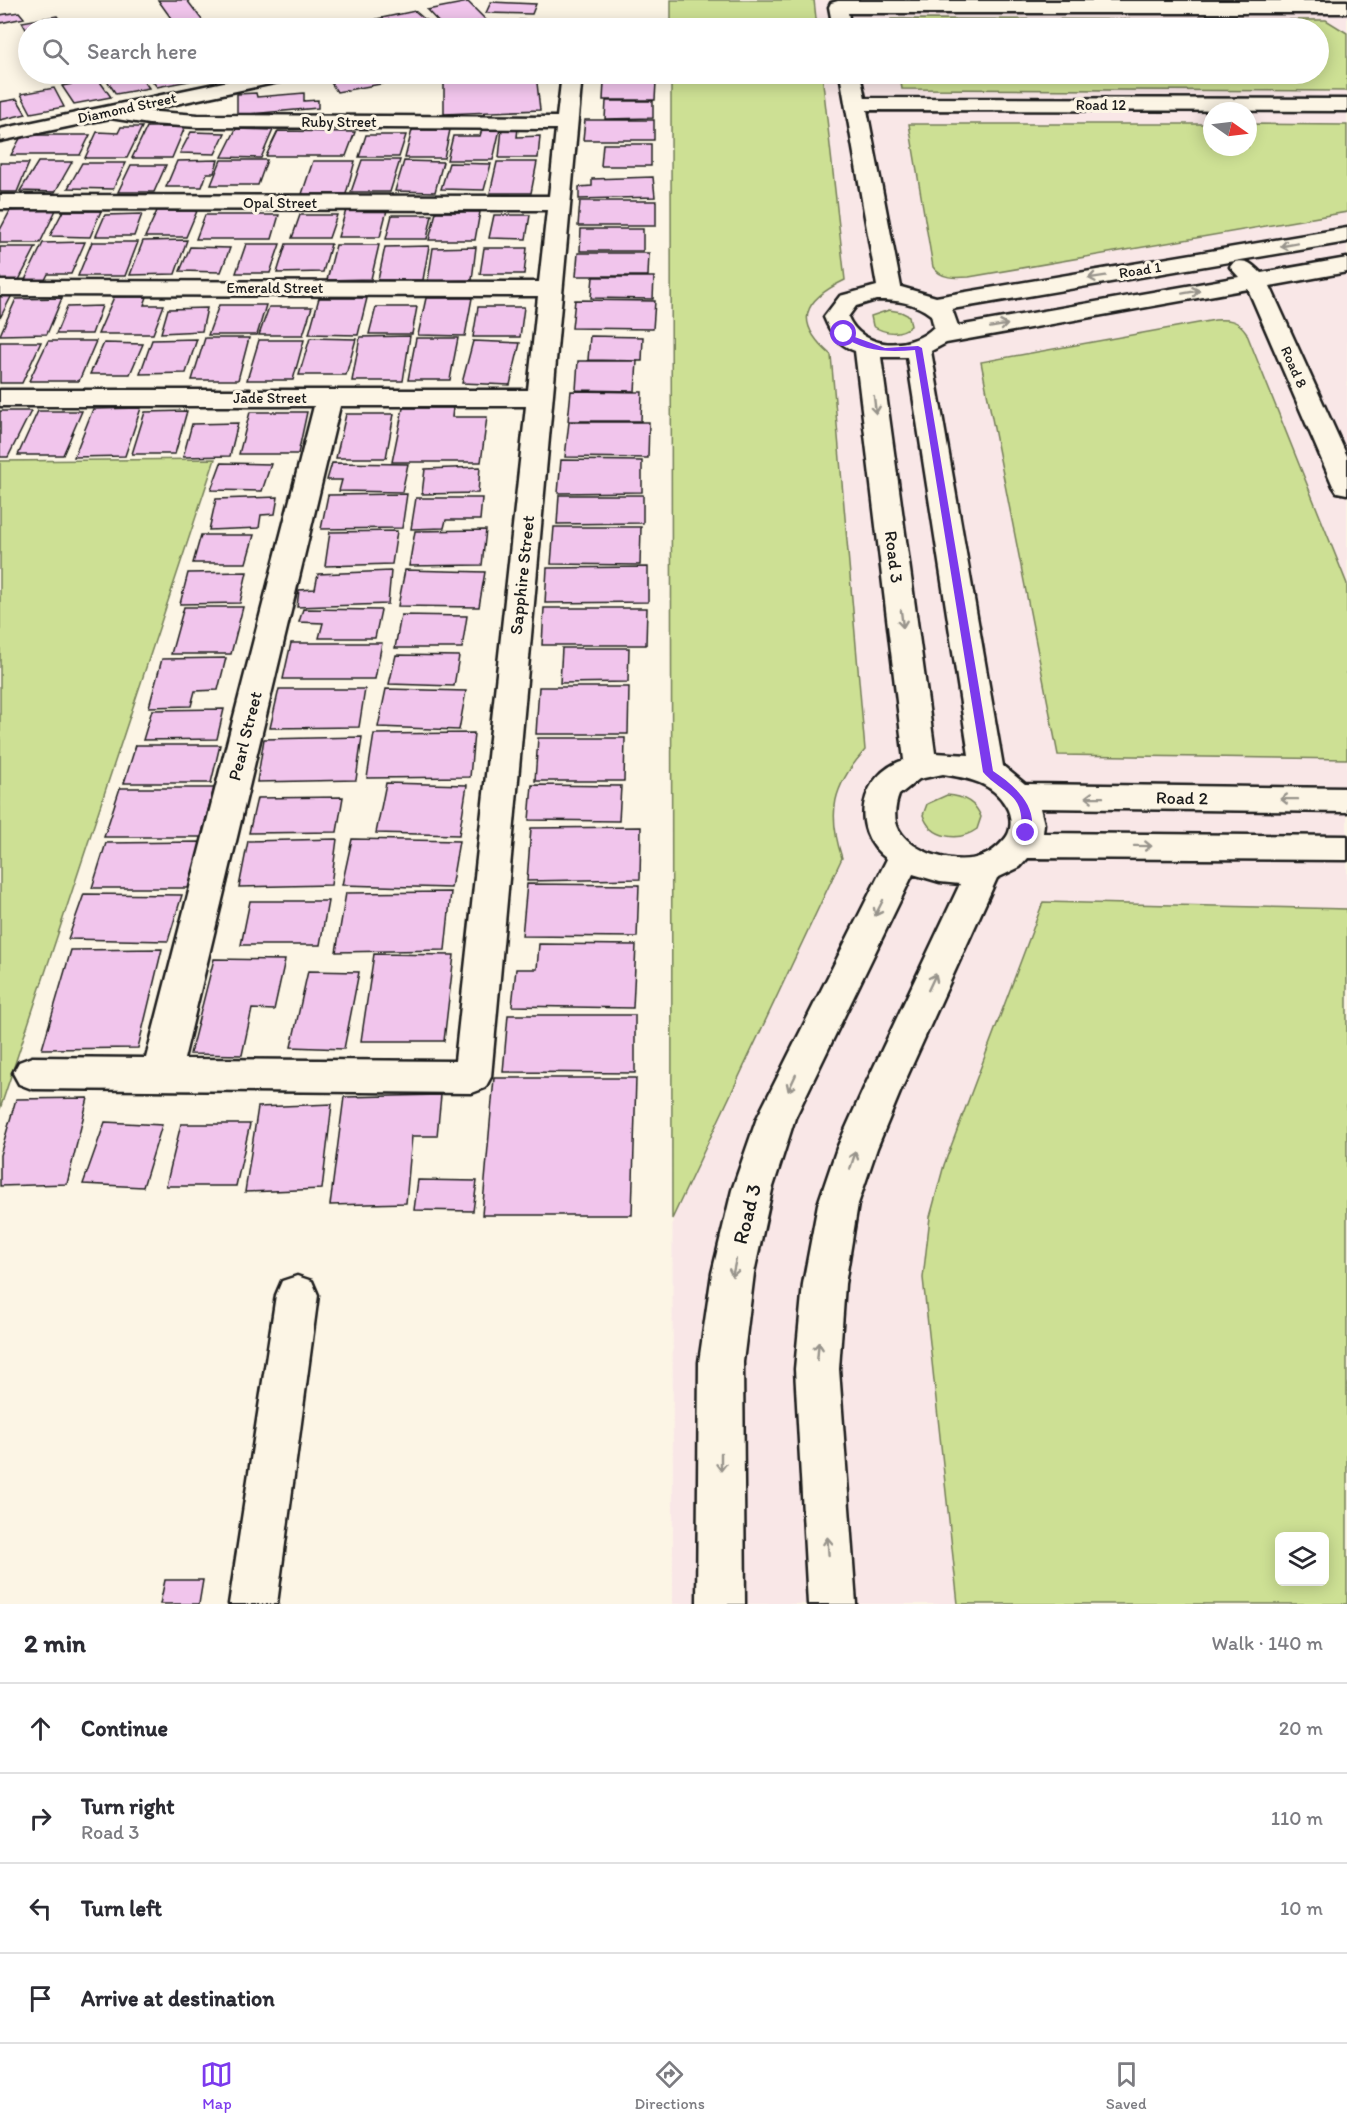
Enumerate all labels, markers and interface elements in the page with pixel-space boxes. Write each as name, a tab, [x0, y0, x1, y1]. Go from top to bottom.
search box	[18, 18, 1329, 84]
icon: search	[39, 35, 72, 68]
text: Search here	[87, 38, 197, 65]
street label: Diamond Street	[76, 89, 178, 127]
street label: Road 12	[1076, 96, 1126, 114]
north arrow	[1203, 102, 1257, 156]
street label: Ruby Street	[301, 113, 377, 131]
street label: Opal Street	[243, 194, 318, 212]
one-way arrow	[1280, 240, 1300, 251]
street label: Road 1	[1118, 258, 1163, 282]
one-way arrow	[1088, 272, 1107, 283]
street label: Emerald Street	[227, 279, 324, 297]
one-way arrow	[1181, 286, 1200, 297]
route start	[830, 320, 856, 346]
one-way arrow	[988, 320, 1008, 331]
street label: Road 8	[1277, 343, 1311, 391]
street label: Jade Street	[233, 389, 307, 407]
one-way arrow	[869, 394, 880, 414]
street label: Sapphire Street	[505, 514, 539, 636]
street label: Road 3	[880, 530, 908, 585]
one-way arrow	[897, 609, 908, 628]
street label: Pearl Street	[223, 689, 267, 783]
street label: Road 2	[1156, 787, 1209, 809]
one-way arrow	[1084, 791, 1104, 803]
one-way arrow	[1279, 794, 1299, 805]
route end	[1012, 819, 1038, 845]
one-way arrow	[1132, 840, 1152, 852]
one-way arrow	[873, 899, 884, 917]
one-way arrow	[927, 973, 938, 991]
one-way arrow	[786, 1073, 798, 1091]
one-way arrow	[848, 1151, 859, 1170]
street label: Road 3	[727, 1181, 766, 1247]
one-way arrow	[728, 1258, 739, 1278]
one-way arrow	[813, 1342, 824, 1362]
one-way arrow	[715, 1452, 727, 1472]
map controls	[1275, 1532, 1329, 1586]
button: layers	[1275, 1532, 1329, 1586]
one-way arrow	[822, 1536, 833, 1556]
text: 2 min	[24, 1627, 86, 1659]
text: Walk · 140 m	[1212, 1631, 1323, 1655]
icon: ahead	[24, 1712, 57, 1745]
text: Continue	[81, 1715, 168, 1742]
text: 20 m	[1279, 1716, 1323, 1740]
text: Turn right	[81, 1793, 175, 1820]
icon: right	[24, 1802, 57, 1835]
text: 110 m	[1271, 1806, 1323, 1830]
text: Road 3	[81, 1820, 139, 1844]
icon: left	[24, 1892, 57, 1925]
text: Turn left	[81, 1895, 162, 1922]
text: 10 m	[1280, 1896, 1323, 1920]
icon: arrive	[24, 1982, 57, 2015]
text: Arrive at destination	[81, 1985, 275, 2012]
tab: Map	[200, 2058, 233, 2113]
tab: Directions	[634, 2058, 705, 2113]
tab: Saved	[1106, 2058, 1147, 2113]

